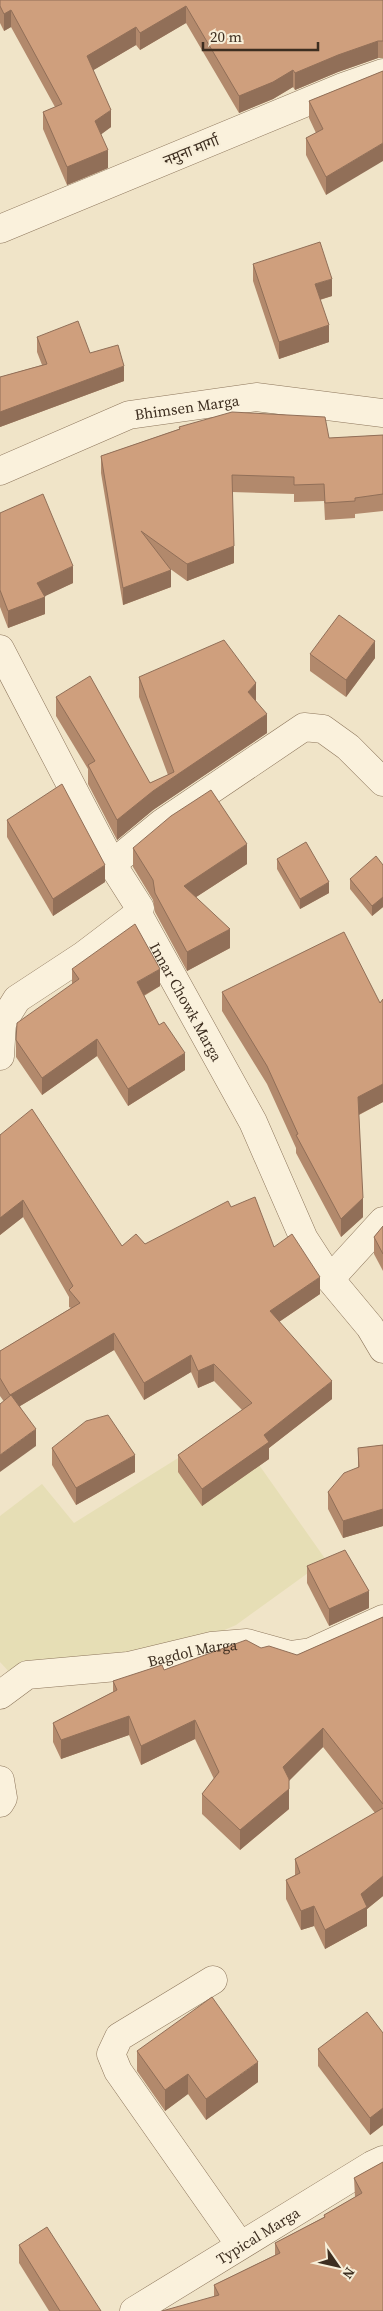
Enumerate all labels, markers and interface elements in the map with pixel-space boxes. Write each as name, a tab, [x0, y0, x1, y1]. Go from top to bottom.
scale bar	[203, 20, 318, 52]
text: 20 m	[210, 26, 242, 47]
street label: नमुना मार्गा	[160, 129, 223, 171]
street label: Bhimsen Marga	[133, 389, 241, 425]
street label: Innar Chowk Marga	[145, 938, 228, 1065]
street label: Bagdol Marga	[145, 1633, 238, 1671]
street label: Typical Marga	[212, 2201, 304, 2269]
north arrow	[313, 2241, 363, 2291]
text: N	[338, 2263, 360, 2283]

